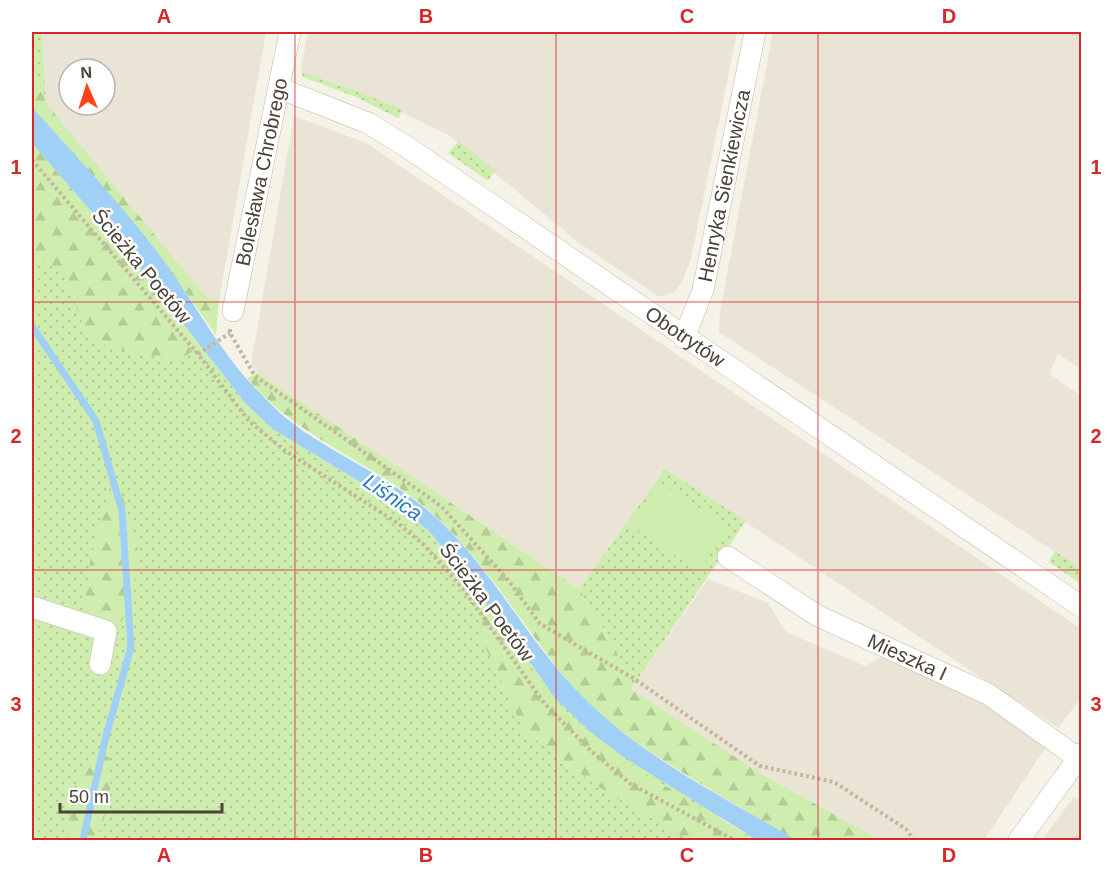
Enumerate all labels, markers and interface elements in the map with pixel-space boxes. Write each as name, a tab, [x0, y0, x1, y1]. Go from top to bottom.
text: A	[157, 5, 171, 27]
text: B	[419, 5, 433, 27]
text: C	[680, 5, 694, 27]
text: D	[942, 5, 956, 27]
north arrow	[57, 57, 117, 117]
text: N	[80, 64, 92, 81]
street label: Bolesława Chrobrego	[231, 76, 291, 268]
street label: Henryka Sienkiewicza	[694, 87, 754, 284]
text: 1	[10, 156, 22, 178]
text: 1	[1090, 156, 1102, 178]
street label: Ścieżka Poetów	[88, 204, 197, 328]
street label: Obotrytów	[641, 302, 729, 372]
text: 2	[10, 425, 22, 447]
text: 2	[1090, 425, 1102, 447]
water label: Liśnica	[359, 469, 427, 525]
street label: Ścieżka Poetów	[435, 538, 540, 666]
street label: Mieszka I	[864, 629, 950, 685]
text: 3	[10, 693, 22, 715]
text: 3	[1090, 693, 1102, 715]
scale bar	[60, 776, 222, 814]
text: 50 m	[69, 787, 109, 807]
text: A	[157, 844, 171, 866]
text: B	[419, 844, 433, 866]
text: C	[680, 844, 694, 866]
text: D	[942, 844, 956, 866]

